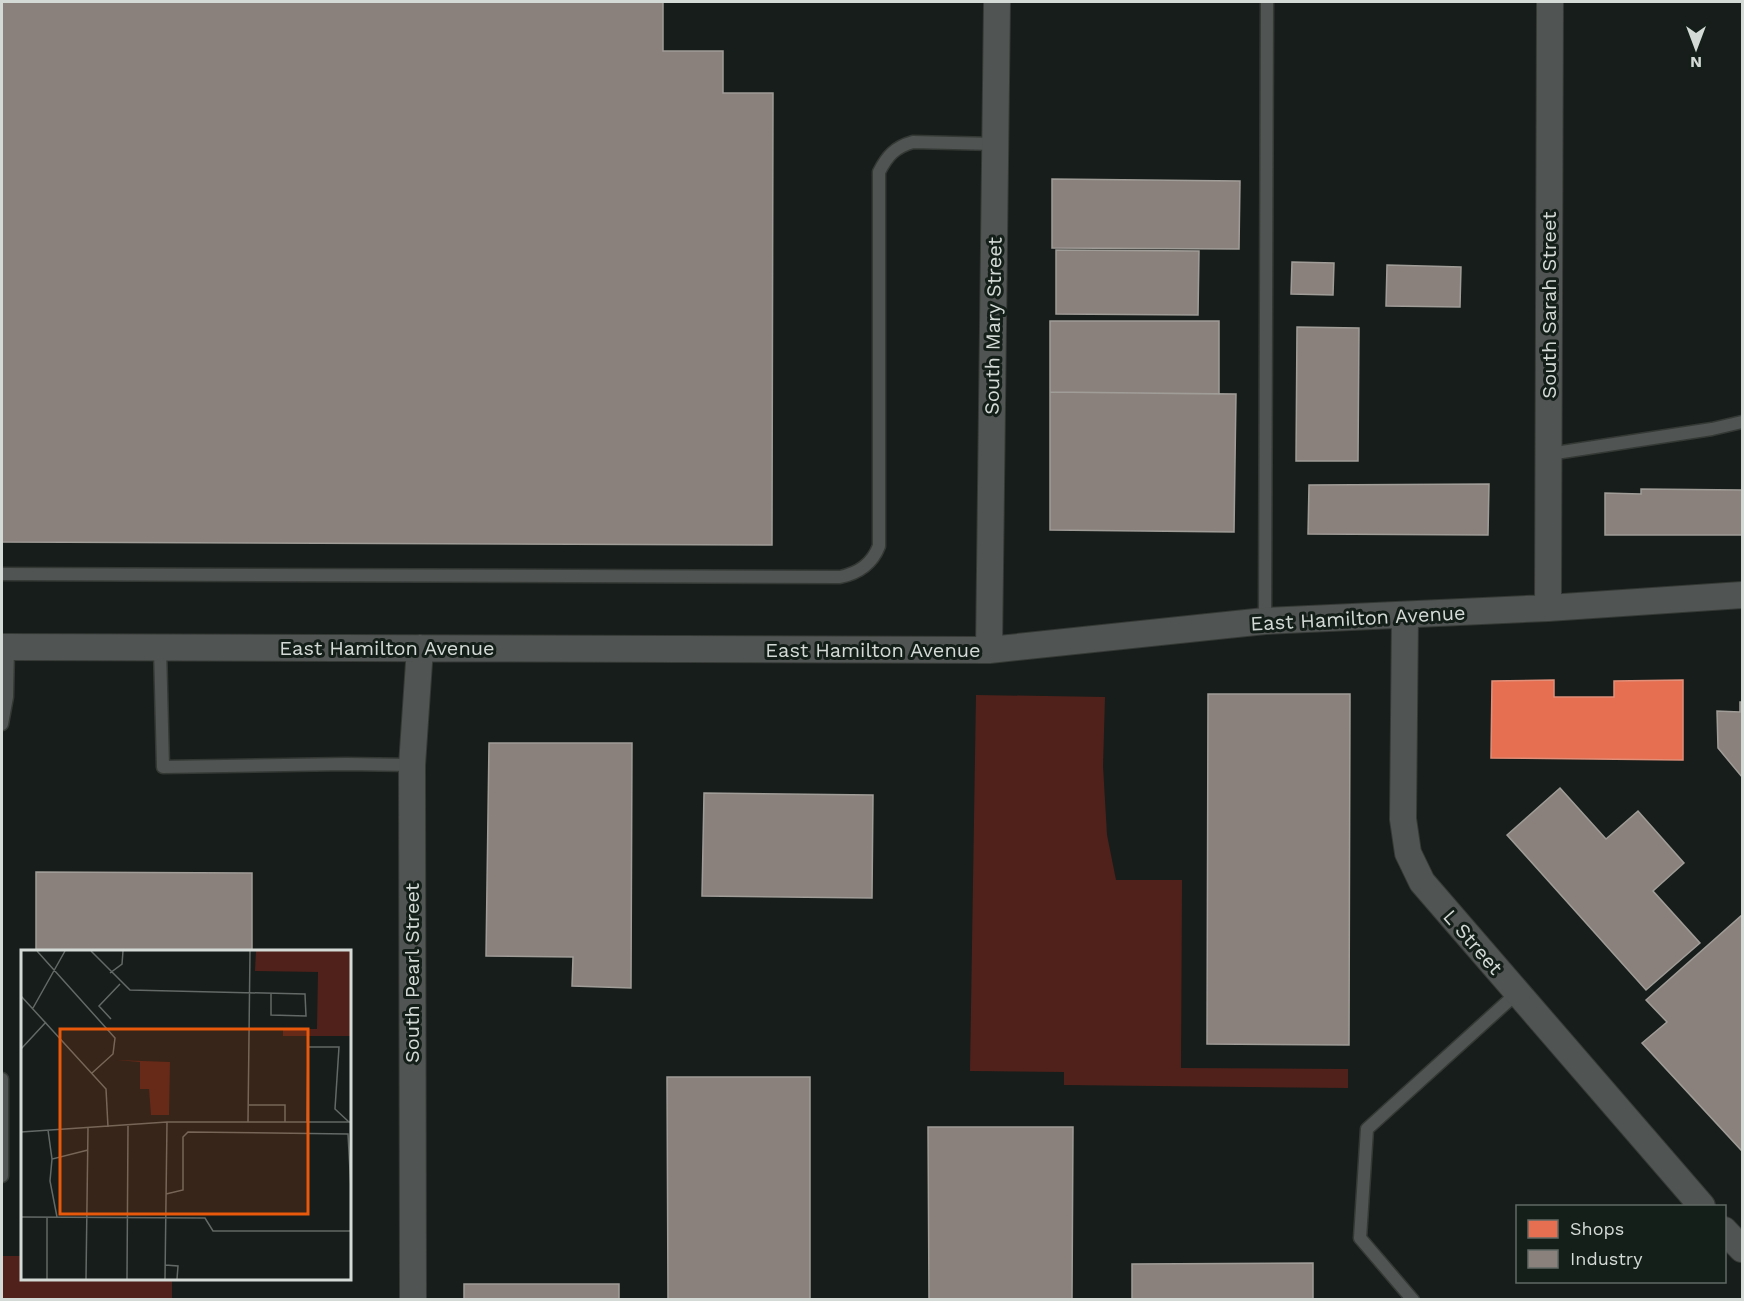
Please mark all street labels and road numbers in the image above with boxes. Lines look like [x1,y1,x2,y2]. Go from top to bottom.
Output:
street label: South Sarah Street [1537,211,1561,399]
street label: South Mary Street [979,236,1007,415]
street label: East Hamilton Avenue [1250,600,1466,636]
street label: East Hamilton Avenue [279,636,495,660]
street label: East Hamilton Avenue [765,638,981,662]
street label: South Pearl Street [400,882,424,1063]
street label: L Street [1438,905,1508,980]

